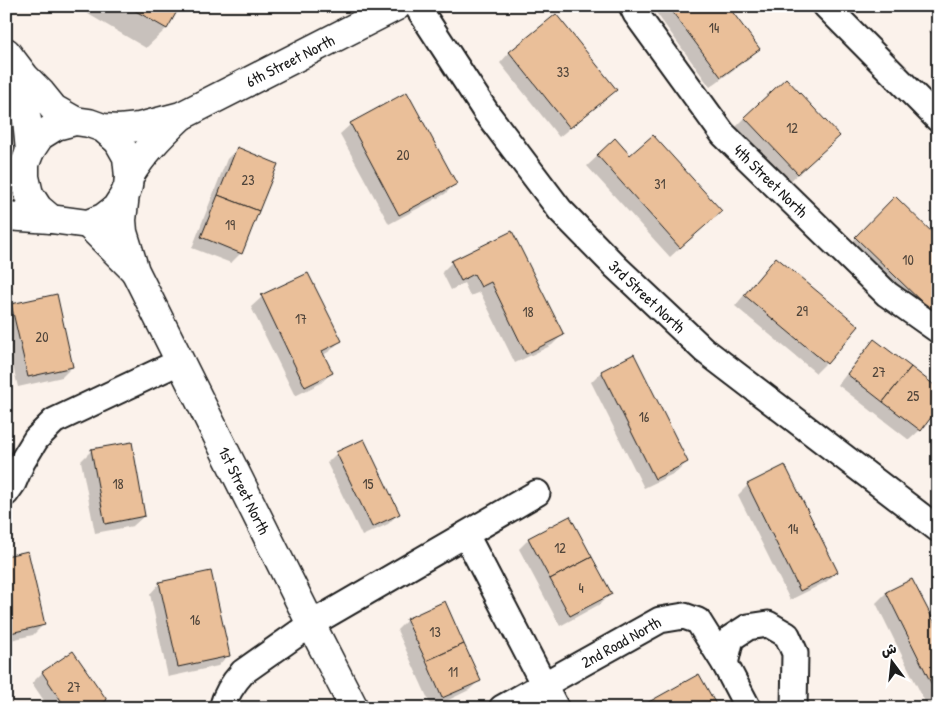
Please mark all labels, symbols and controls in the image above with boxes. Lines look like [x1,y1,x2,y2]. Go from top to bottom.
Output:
house number: 14 [709,18,719,37]
street label: 6th Street North [242,29,338,92]
house number: 33 [557,62,569,81]
house number: 12 [786,118,798,137]
street label: 4th Street North [729,139,813,222]
house number: 20 [397,145,409,164]
house number: 23 [242,170,254,189]
house number: 31 [654,174,666,193]
house number: 19 [225,215,235,234]
house number: 10 [902,250,914,269]
street label: 3rd Street North [604,255,690,338]
house number: 29 [796,301,808,320]
house number: 18 [522,302,534,321]
house number: 17 [295,309,307,328]
house number: 20 [36,327,48,346]
house number: 27 [872,362,886,381]
house number: 25 [907,386,919,405]
house number: 16 [639,407,650,426]
street label: 1st Street North [213,443,276,538]
house number: 18 [112,474,124,493]
house number: 15 [362,474,374,493]
house number: 14 [788,519,798,538]
house number: 12 [554,538,566,557]
house number: 4 [578,578,584,597]
house number: 16 [190,610,201,629]
street label: 2nd Road North [577,611,665,673]
house number: 13 [429,622,441,641]
north arrow [866,636,916,686]
text: ش [879,638,898,660]
house number: 11 [448,662,458,681]
house number: 27 [67,677,81,696]

